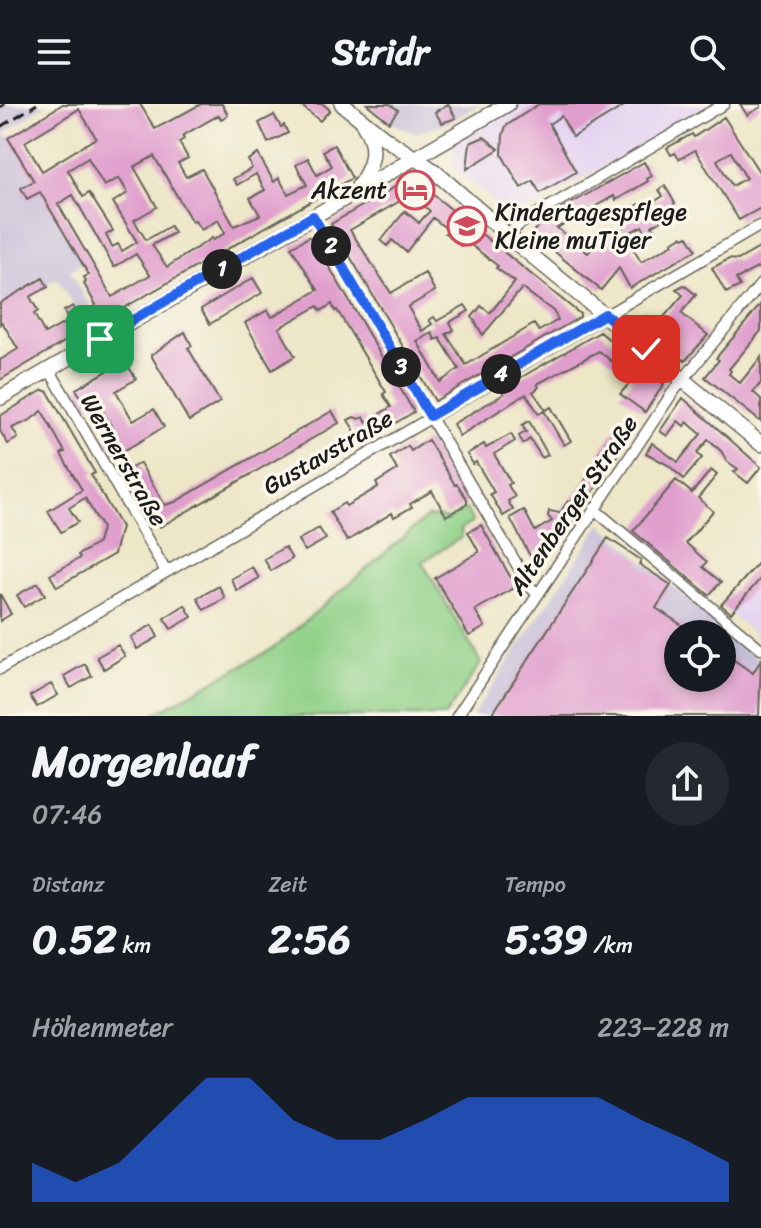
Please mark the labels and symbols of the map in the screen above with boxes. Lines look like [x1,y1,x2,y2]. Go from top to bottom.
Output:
place label: Akzent [310,169,387,211]
hotel icon: Akzent [394,169,436,211]
place label: Kindertagespflege Kleine muTiger [495,191,687,261]
school or university icon: Kindertagespflege Kleine muTiger [446,205,488,247]
pin: 2 [311,226,351,266]
pin: 1 [202,249,242,289]
pin [66,305,134,373]
pin [612,315,680,383]
pin: 3 [381,347,421,387]
pin: 4 [481,354,521,394]
street label: Wernerstraße [69,385,179,535]
street label: Gustavstraße [255,398,401,506]
street label: Altenberger Straße [496,406,649,605]

